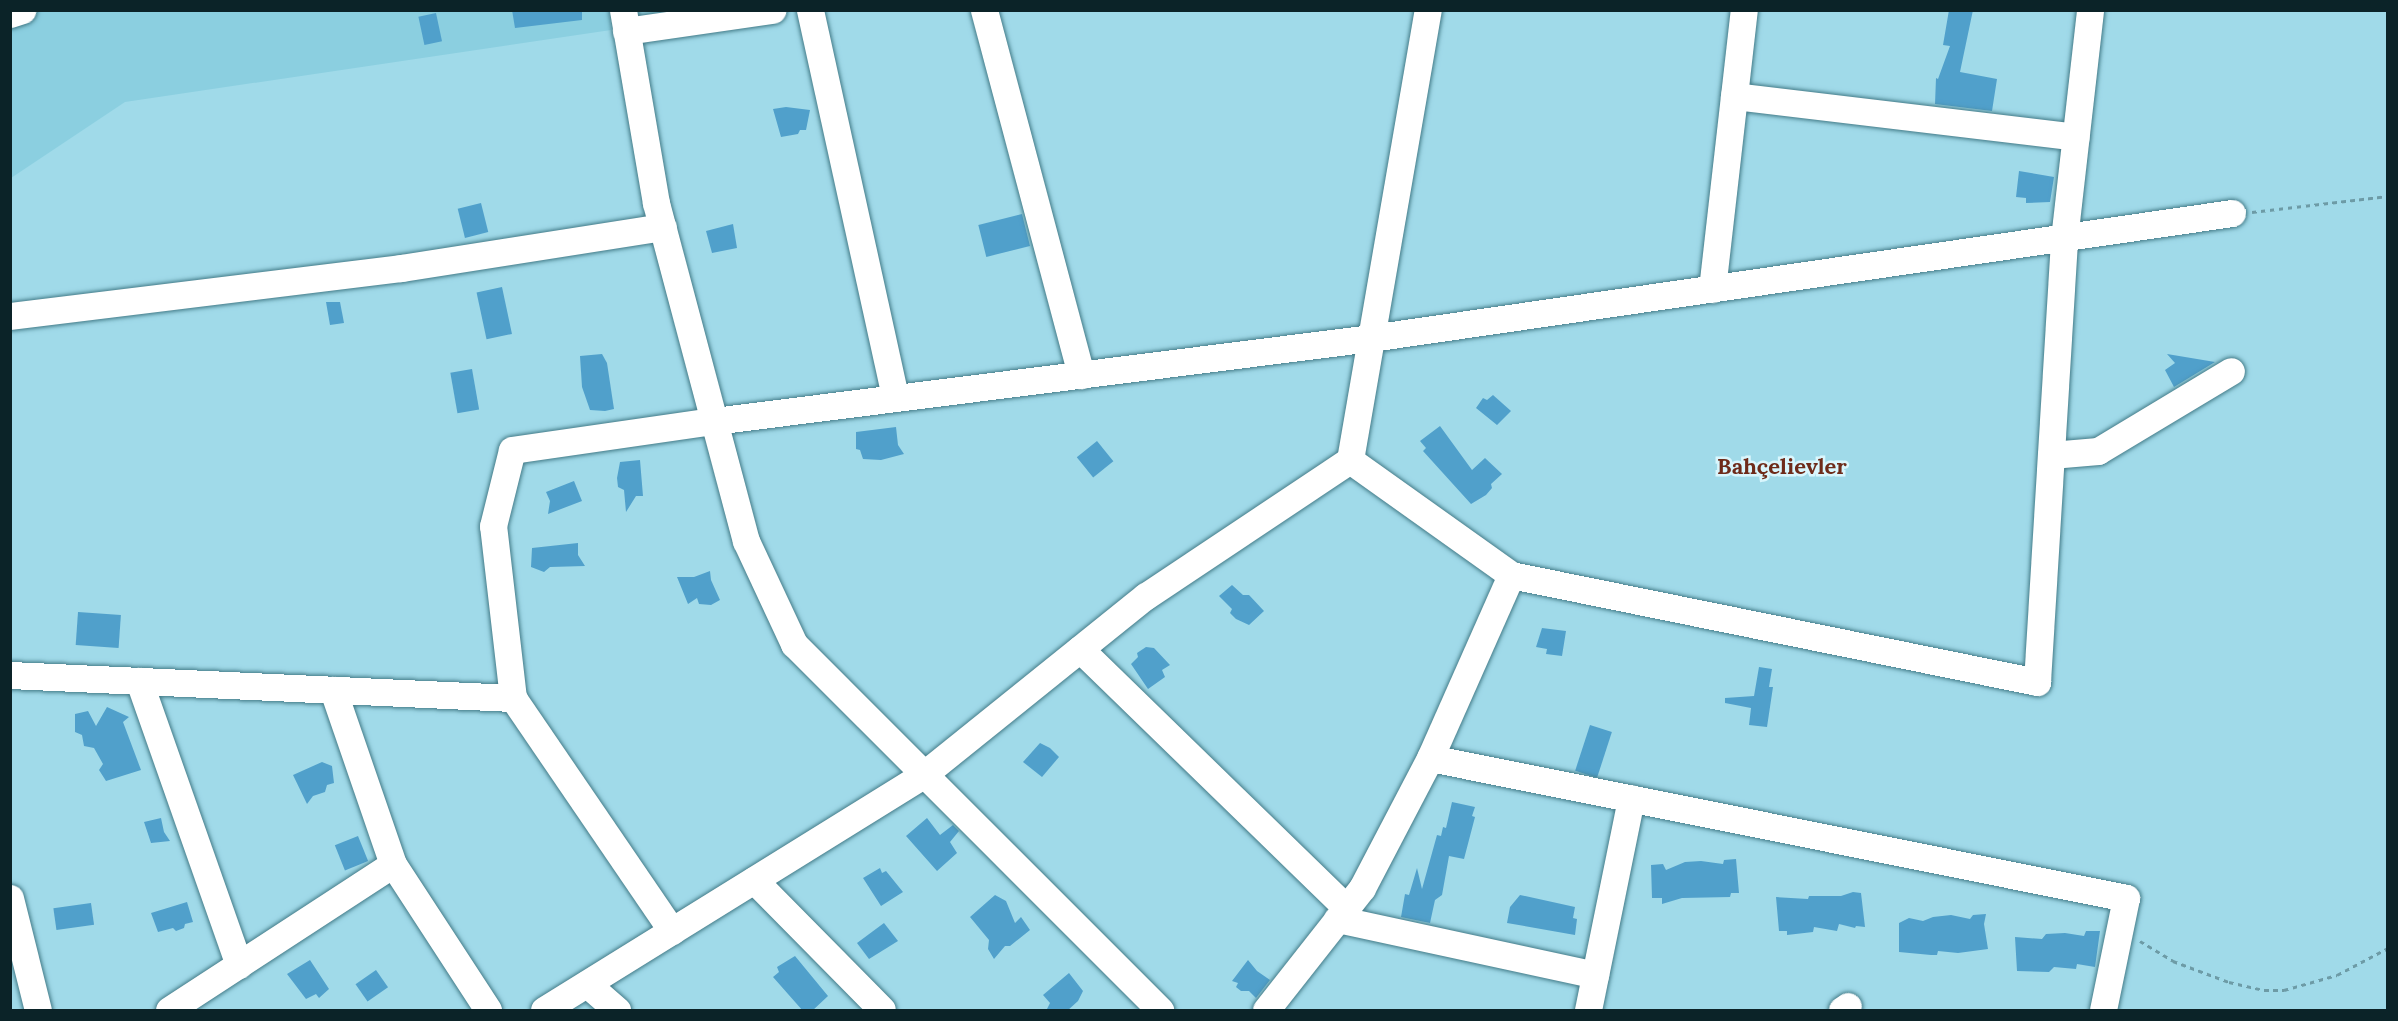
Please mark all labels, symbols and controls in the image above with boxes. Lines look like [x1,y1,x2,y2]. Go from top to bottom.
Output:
district label: Bahçelievler [1717,454,1847,480]

